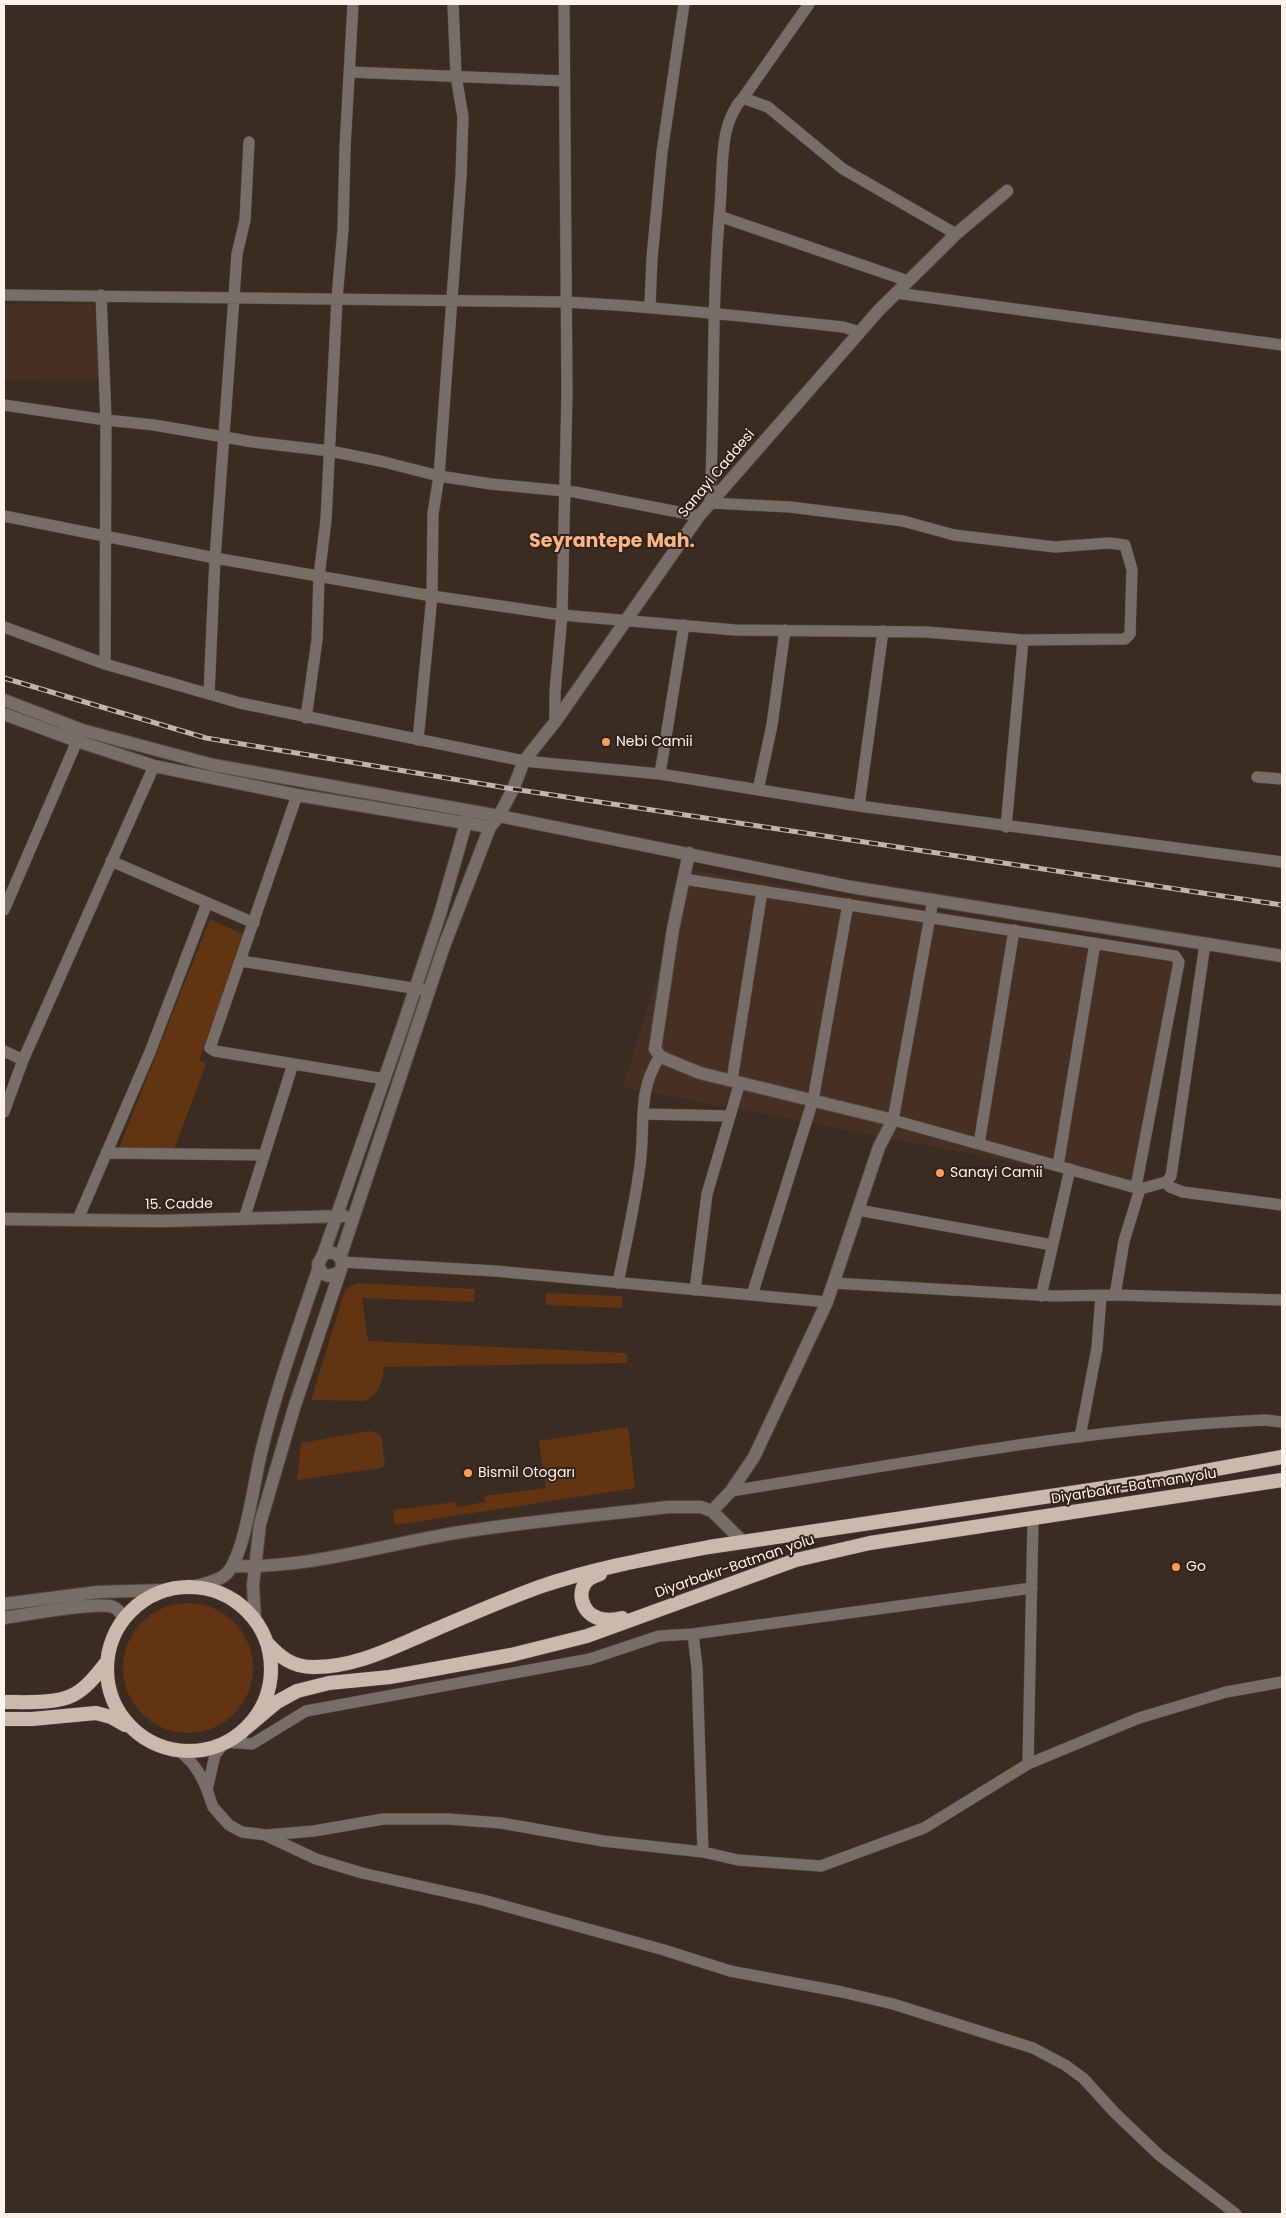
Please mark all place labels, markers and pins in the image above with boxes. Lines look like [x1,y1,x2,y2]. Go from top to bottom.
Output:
place label: Nebi Camii [616,734,693,750]
marker: Nebi Camii [600,736,612,748]
place label: Sanayi Camii [950,1165,1043,1181]
marker: Sanayi Camii [934,1167,946,1179]
place label: Bismil Otogarı [478,1465,575,1481]
marker: Bismil Otogarı [462,1467,474,1479]
place label: Go [1186,1559,1206,1575]
marker: Go [1170,1561,1182,1573]

